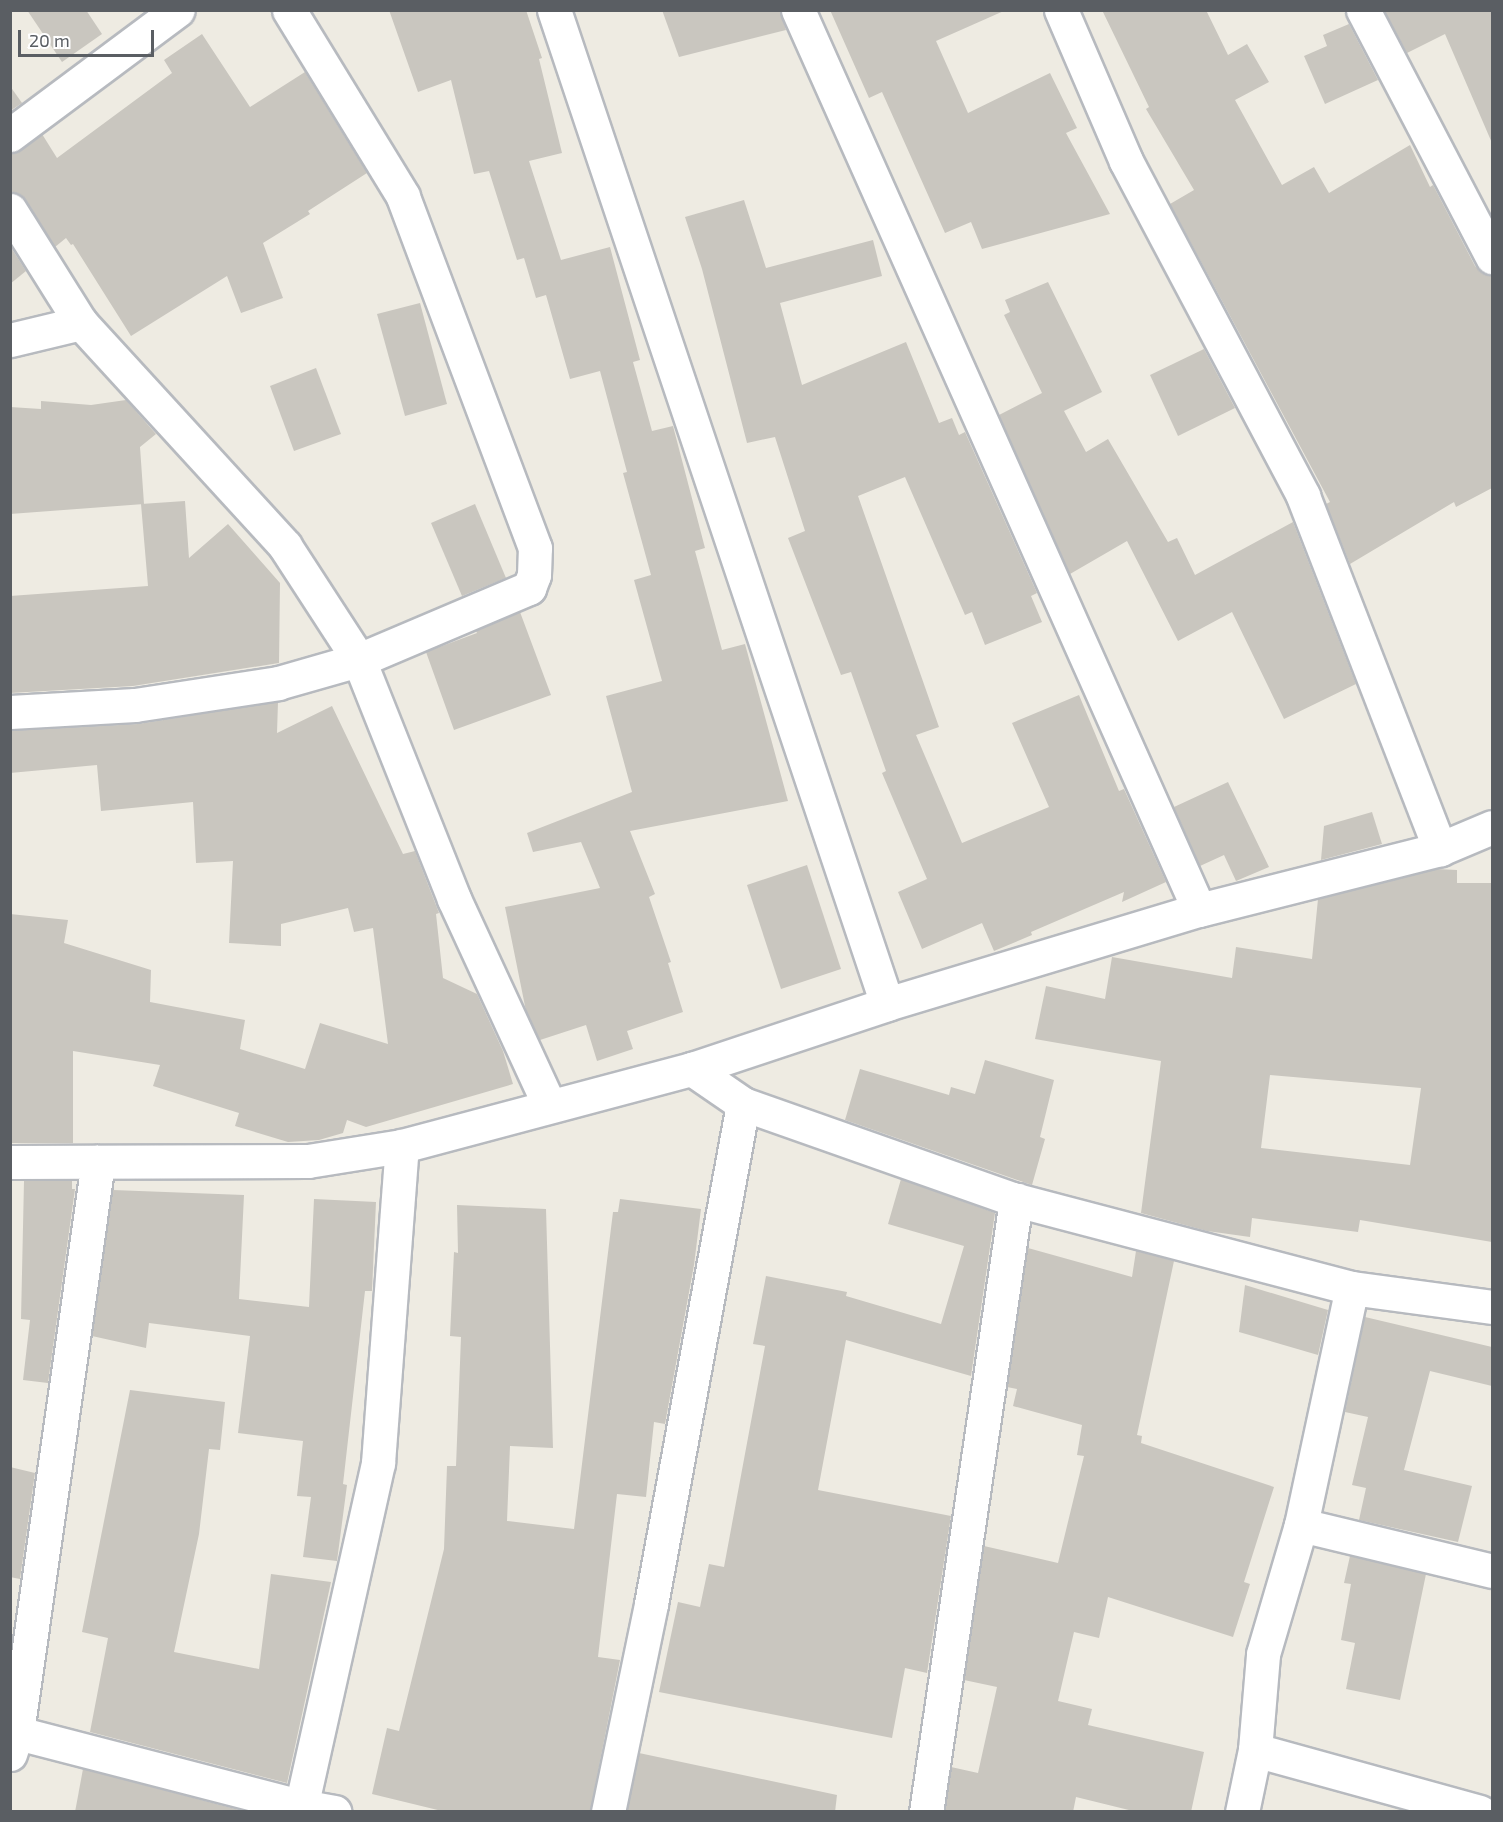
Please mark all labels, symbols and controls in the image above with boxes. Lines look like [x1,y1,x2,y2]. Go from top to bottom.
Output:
scale bar [21,18,158,56]
text: 20 m [29,29,70,51]

